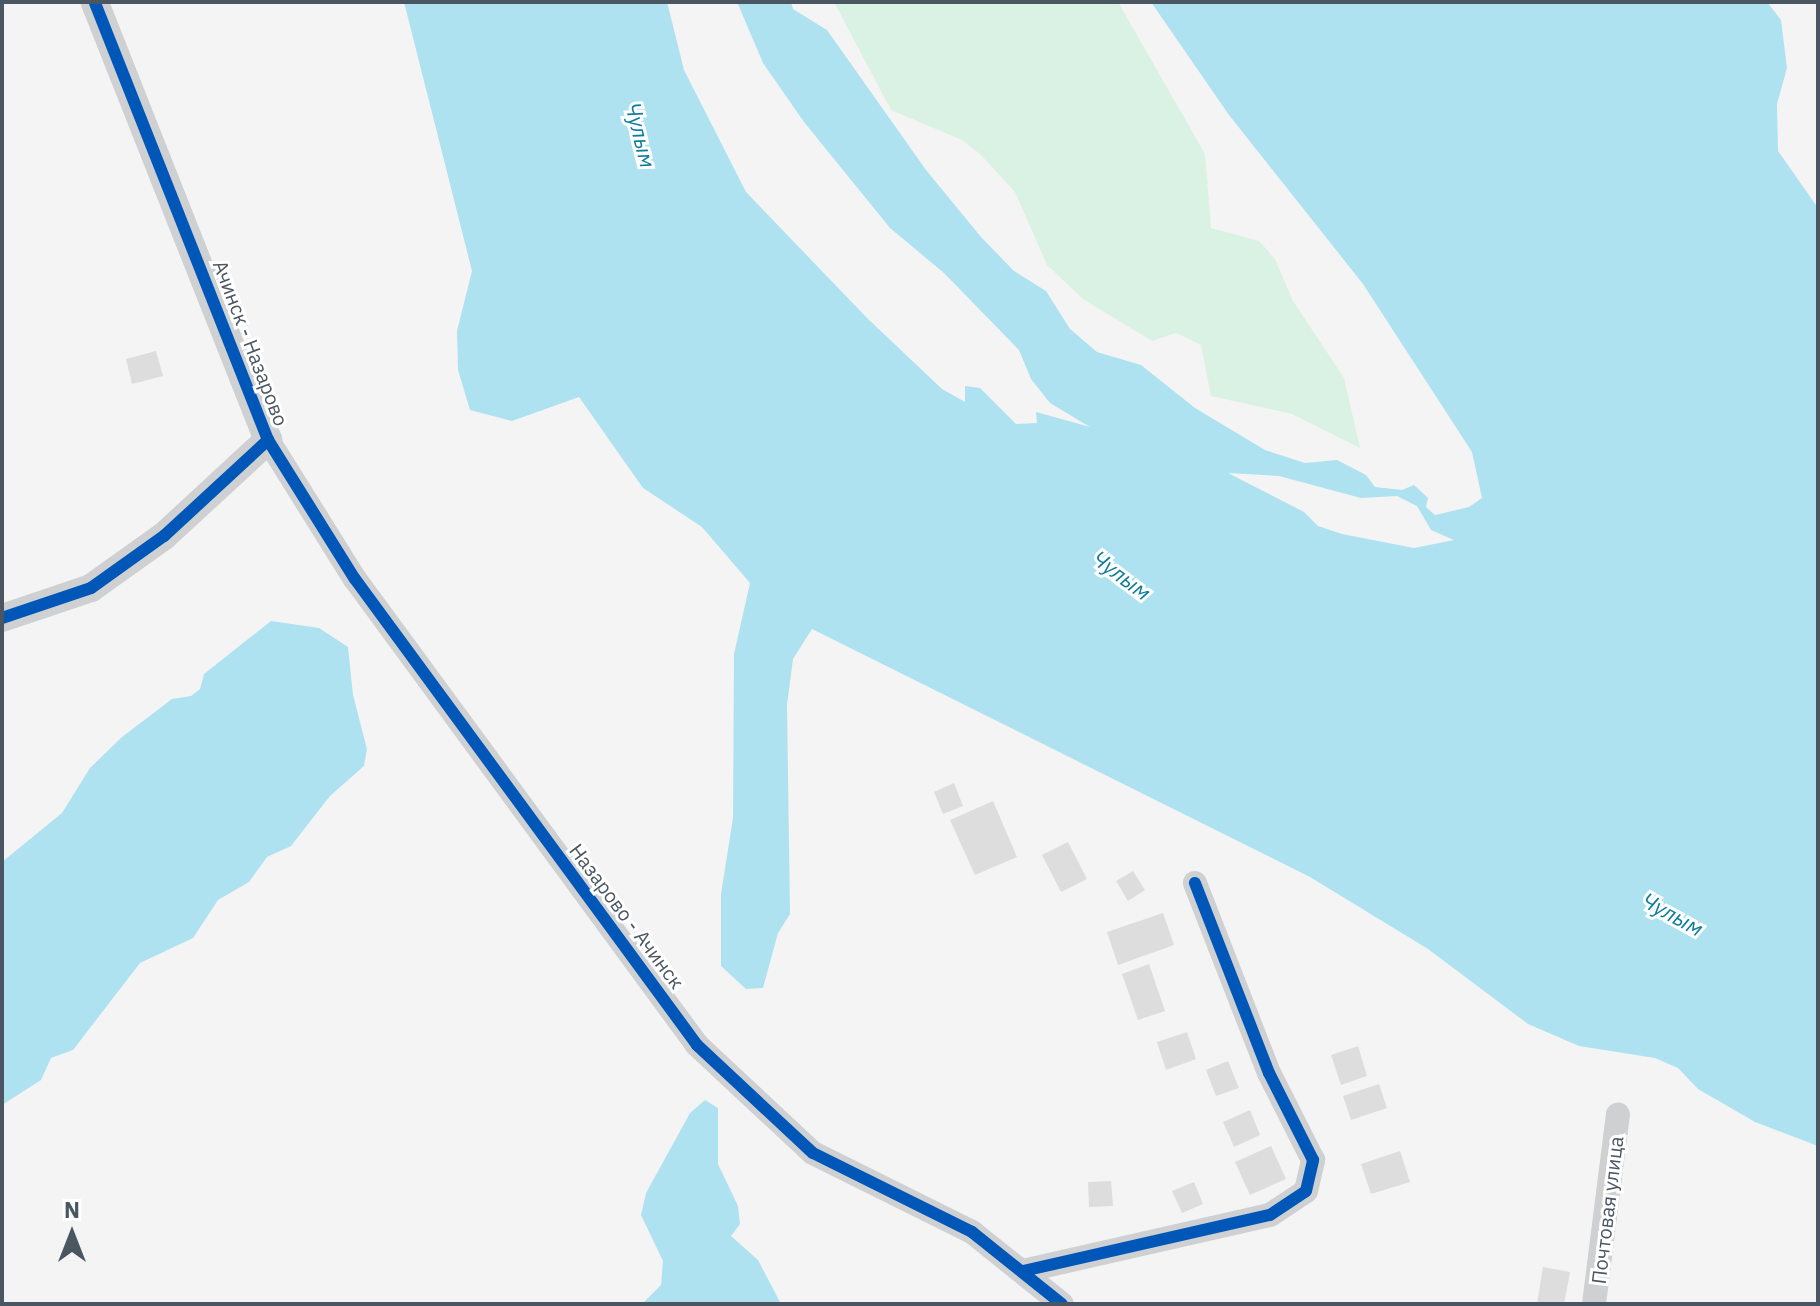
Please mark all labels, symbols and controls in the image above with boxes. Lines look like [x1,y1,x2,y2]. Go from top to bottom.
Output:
water label: Чулым [620,100,662,170]
street label: Ачинск - Назарово [208,257,294,429]
water label: Чулым [1088,545,1156,605]
street label: Назарово - Ачинск [565,839,689,993]
water label: Чулым [1638,886,1708,942]
street label: Почтовая улица [1586,1135,1628,1285]
north arrow [32,1194,112,1274]
text: N [64,1195,80,1224]

